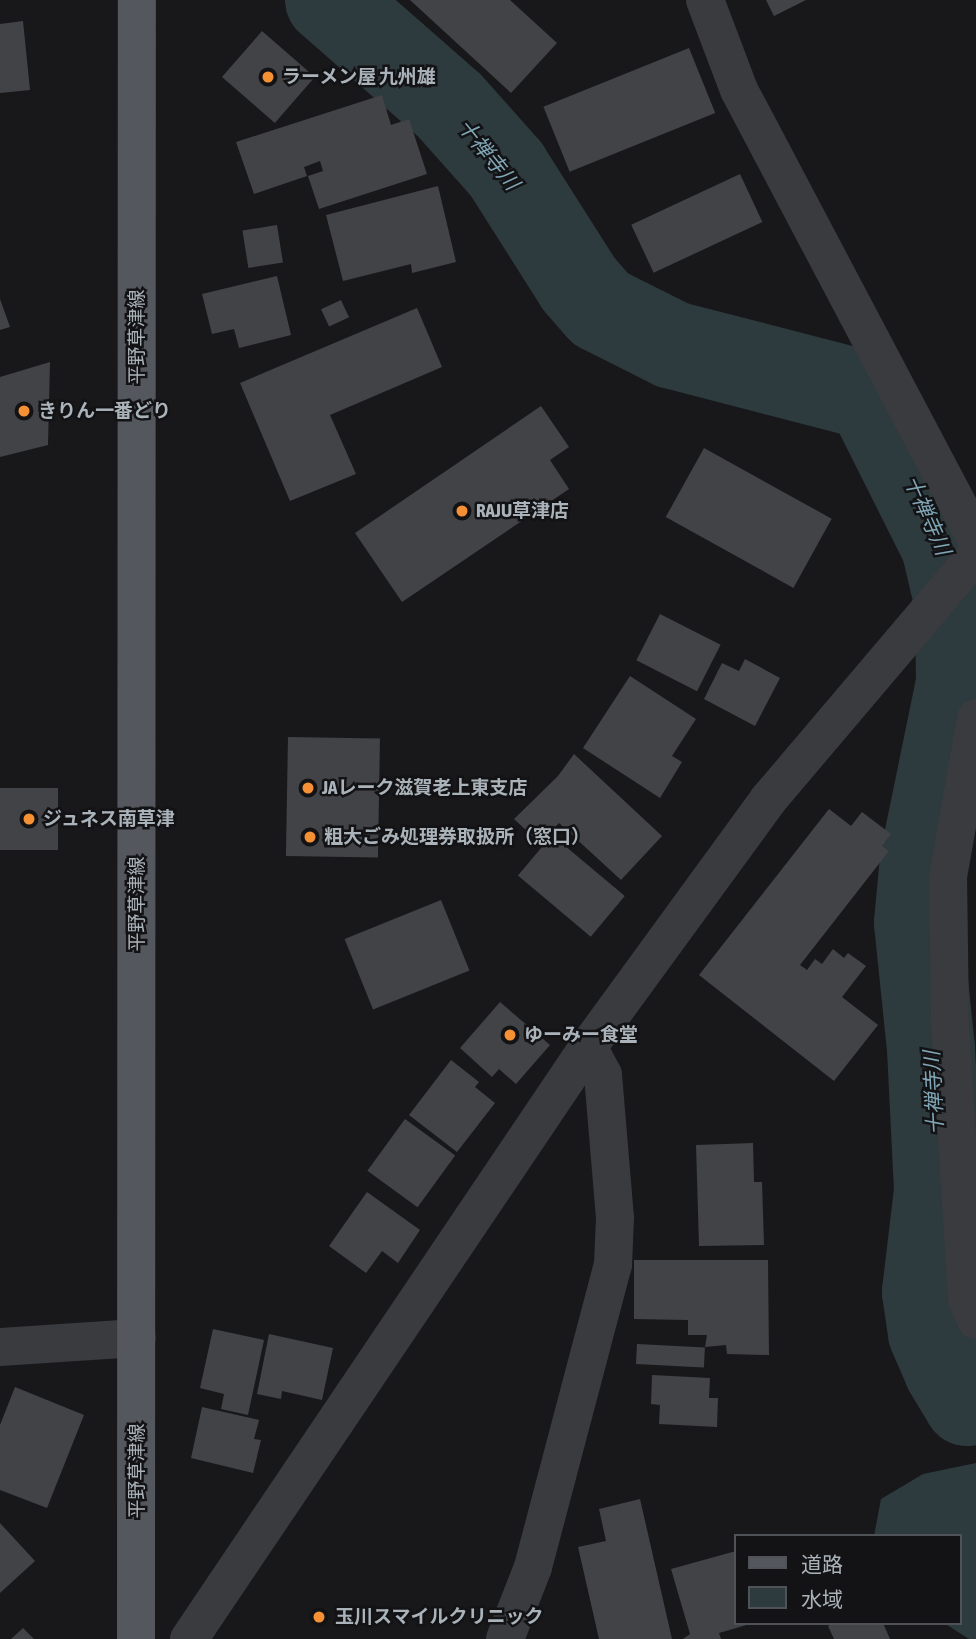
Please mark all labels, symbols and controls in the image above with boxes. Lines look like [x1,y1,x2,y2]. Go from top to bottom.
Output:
place label: ラーメン屋 九州雄 [282,66,437,88]
marker: ラーメン屋 九州雄 [260,69,276,85]
water label: 十禅寺川 [453,113,525,195]
street label: 平野草津線 [126,290,148,384]
place label: きりん一番どり [38,400,171,422]
marker: きりん一番どり [16,403,32,419]
water label: 十禅寺川 [899,472,957,558]
place label: RAJU草津店 [476,500,569,522]
marker: RAJU草津店 [454,503,470,519]
place label: JAレーク滋賀老上東支店 [322,777,527,799]
marker: JAレーク滋賀老上東支店 [300,780,316,796]
place label: ジュネス南草津 [43,808,176,830]
marker: ジュネス南草津 [21,811,37,827]
place label: 粗大ごみ処理券取扱所（窓口） [324,826,590,848]
marker: 粗大ごみ処理券取扱所（窓口） [302,829,318,845]
street label: 平野草津線 [126,857,148,951]
place label: ゆーみー食堂 [524,1024,638,1046]
marker: ゆーみー食堂 [502,1027,518,1043]
water label: 十禅寺川 [918,1050,948,1136]
street label: 平野草津線 [126,1424,148,1518]
legend [734,1534,962,1625]
text: 道路 [801,1552,843,1576]
text: 水域 [801,1587,843,1611]
place label: 玉川スマイルクリニック [335,1606,544,1628]
marker: 玉川スマイルクリニック [309,1607,329,1627]

